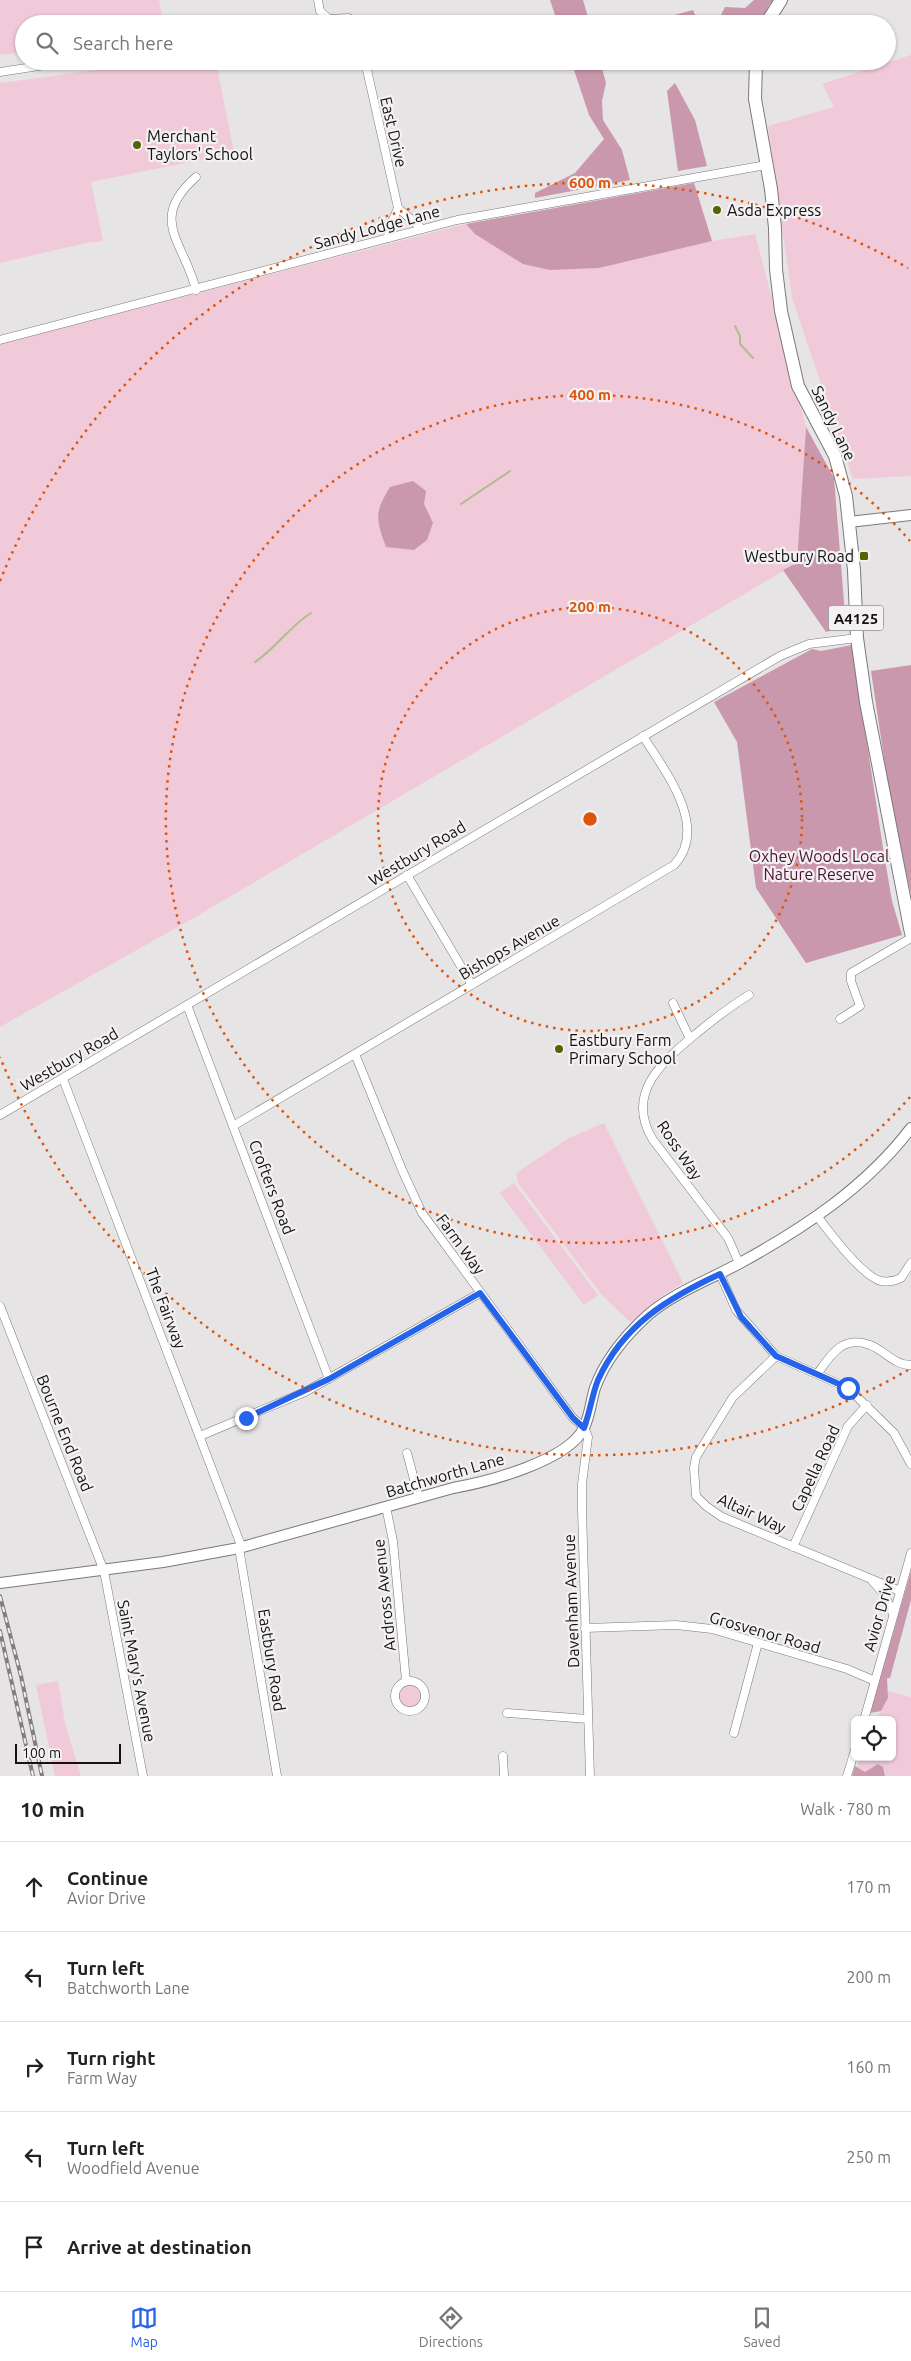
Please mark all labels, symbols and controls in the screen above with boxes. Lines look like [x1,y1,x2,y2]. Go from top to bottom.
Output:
search box [15,15,896,70]
icon: search [33,29,61,57]
text: Search here [73,32,173,54]
street label: East Drive [377,95,411,169]
place label: Merchant Taylors' School [147,127,253,163]
marker: Merchant Taylors' School [131,139,143,151]
text: 600 m [569,174,611,191]
place label: Asda Express [727,201,821,219]
street label: Sandy Lodge Lane [312,202,442,252]
marker: Asda Express [711,204,723,216]
street label: Sandy Lane [808,383,860,463]
text: 400 m [569,386,611,403]
place label: Westbury Road [744,547,854,565]
marker: Westbury Road [858,550,870,562]
text: 200 m [569,598,611,615]
road number: A4125 [828,606,884,630]
centre of rings [581,810,599,828]
street label: Westbury Road [365,817,469,889]
park label: Oxhey Woods Local Nature Reserve [749,847,889,883]
street label: Bishops Avenue [455,911,563,983]
street label: Westbury Road [17,1024,121,1094]
place label: Eastbury Farm Primary School [569,1031,676,1067]
marker: Eastbury Farm Primary School [553,1043,565,1055]
street label: Ross Way [654,1117,706,1183]
street label: Crofters Road [246,1137,298,1237]
street label: Farm Way [433,1210,489,1278]
street label: The Fairway [142,1265,190,1351]
street label: Bourne End Road [33,1372,97,1494]
route start [837,1377,860,1400]
route end [235,1407,258,1430]
street label: Capella Road [787,1422,843,1514]
street label: Batchworth Lane [384,1449,506,1501]
street label: Altair Way [715,1489,789,1537]
street label: Davenham Avenue [560,1534,582,1668]
street label: Ardross Avenue [369,1538,399,1652]
street label: Avior Drive [859,1573,899,1653]
street label: Saint Mary's Avenue [114,1598,160,1744]
street label: Eastbury Road [255,1607,289,1713]
street label: Grosvenor Road [707,1608,823,1656]
map controls [851,1716,896,1761]
button: locate [851,1716,896,1761]
scale bar [15,1741,121,1764]
text: 100 m [22,1745,61,1761]
text: 10 min [20,1797,85,1821]
text: Walk · 780 m [800,1800,891,1818]
text: Continue [67,1867,148,1889]
icon: ahead [20,1873,48,1901]
text: 170 m [846,1878,891,1896]
text: Avior Drive [67,1889,146,1907]
text: Turn left [67,1957,145,1979]
icon: left [20,1963,48,1991]
text: 200 m [846,1968,891,1986]
text: Batchworth Lane [67,1979,189,1997]
text: Turn right [67,2047,155,2069]
icon: right [20,2053,48,2081]
text: 160 m [846,2058,891,2076]
text: Farm Way [67,2069,137,2087]
text: Turn left [67,2137,145,2159]
icon: left [20,2143,48,2171]
text: 250 m [846,2148,891,2166]
text: Woodfield Avenue [67,2159,200,2177]
icon: arrive [20,2233,48,2261]
text: Arrive at destination [67,2236,252,2258]
tab: Map [130,2304,158,2350]
tab: Directions [419,2304,483,2350]
tab: Saved [743,2304,781,2350]

